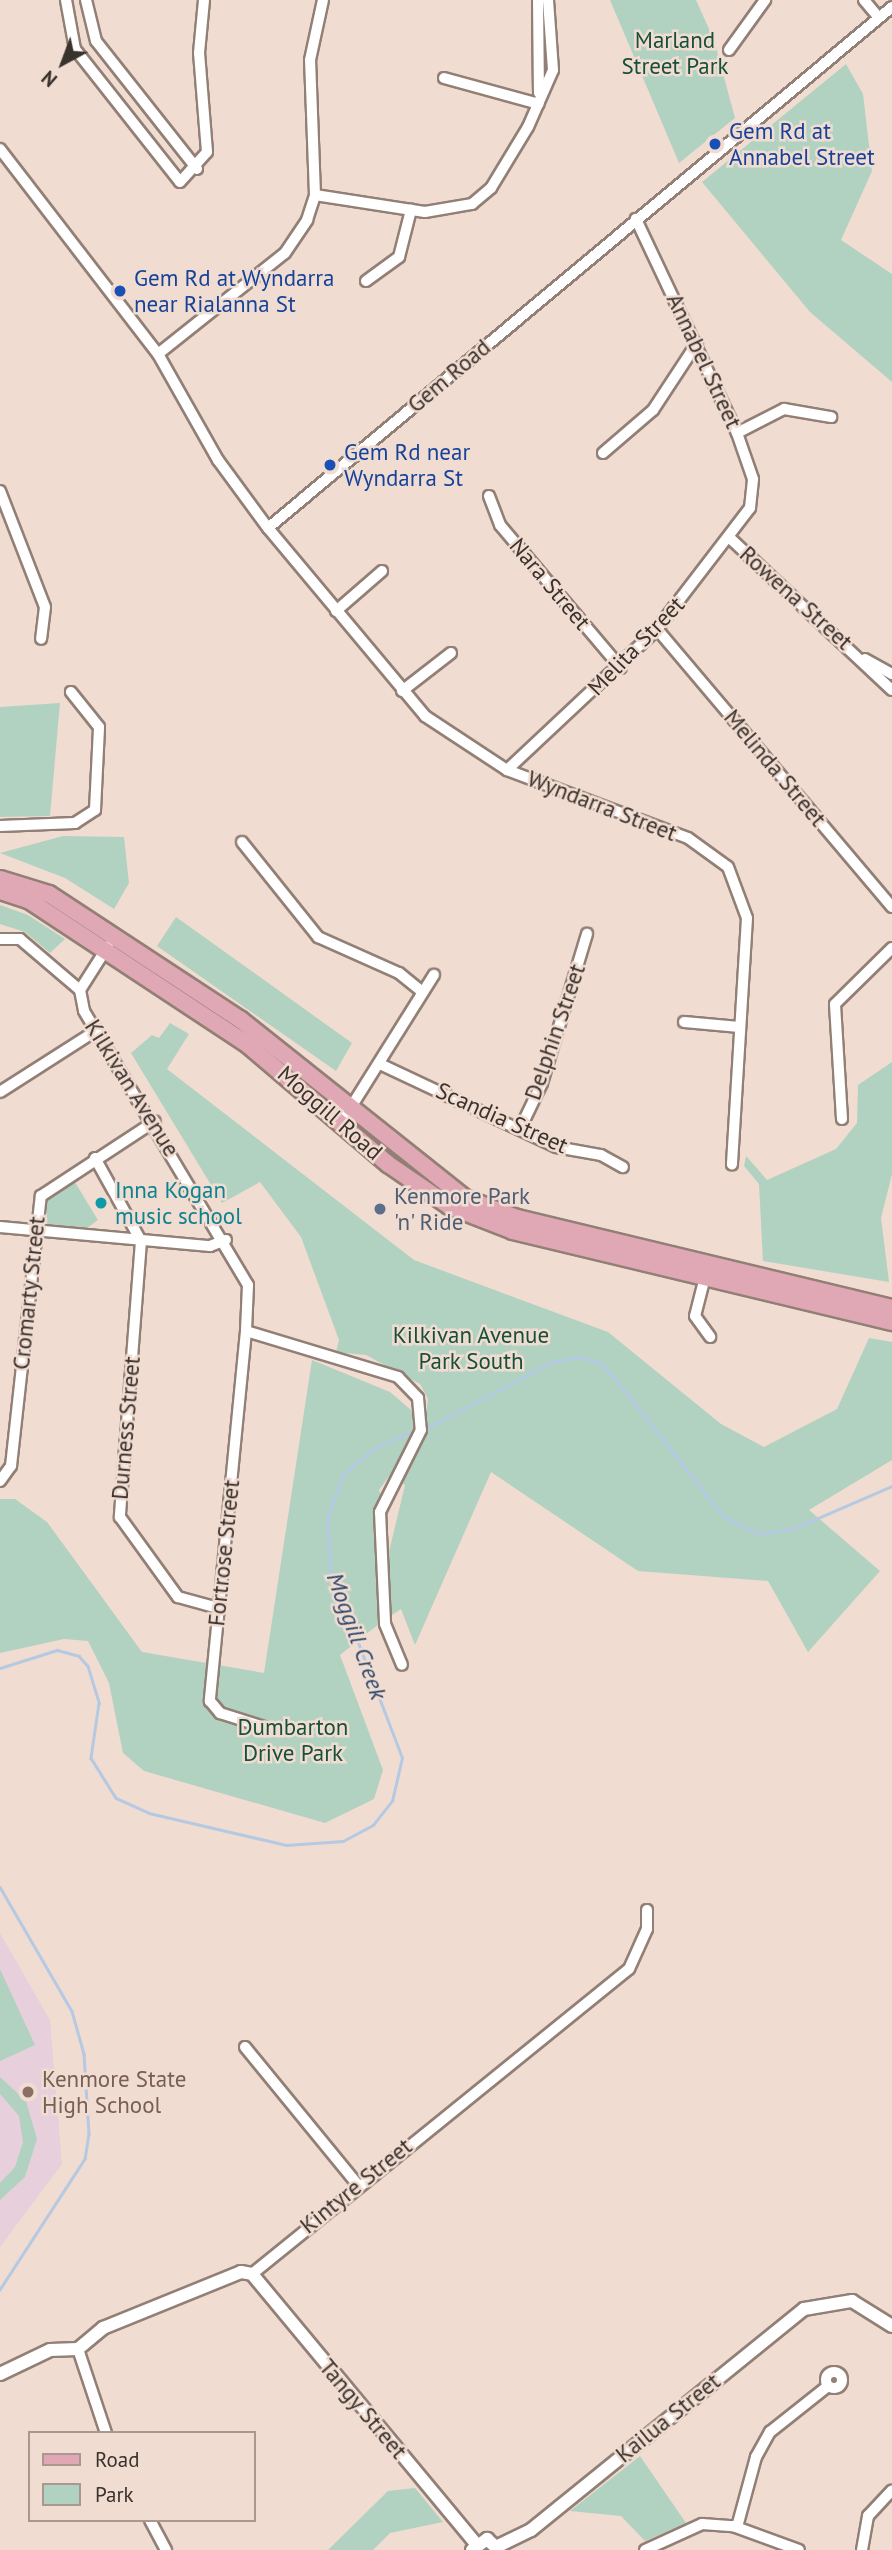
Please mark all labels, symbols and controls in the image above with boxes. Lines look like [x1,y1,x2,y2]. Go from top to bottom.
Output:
park label: Marland Street Park [621,26,729,80]
north arrow [28,28,98,98]
text: N [37,66,62,92]
place label: Gem Rd at Annabel Street [729,117,875,171]
marker: Gem Rd at Annabel Street [707,136,723,152]
place label: Gem Rd at Wyndarra near Rialanna St [134,264,335,318]
marker: Gem Rd at Wyndarra near Rialanna St [112,283,128,299]
street label: Annabel Street [661,289,747,433]
street label: Gem Road [402,334,496,418]
place label: Gem Rd near Wyndarra St [344,438,470,492]
marker: Gem Rd near Wyndarra St [322,457,338,473]
street label: Nara Street [504,533,596,635]
street label: Rowena Street [734,540,858,656]
street label: Melita Street [582,591,690,701]
street label: Melinda Street [718,704,832,832]
street label: Wyndarra Street [523,765,681,847]
street label: Delphin Street [519,960,591,1104]
street label: Kilkivan Avenue [79,1014,185,1162]
street label: Moggill Road [272,1060,388,1166]
street label: Scandia Street [432,1077,572,1159]
place label: Inna Kogan music school [115,1176,242,1230]
place label: Kenmore Park 'n' Ride [394,1182,530,1236]
marker: Inna Kogan music school [93,1195,109,1211]
marker: Kenmore Park 'n' Ride [372,1201,388,1217]
street label: Cromarty Street [7,1215,51,1371]
park label: Kilkivan Avenue Park South [392,1321,550,1375]
street label: Durness Street [106,1355,146,1501]
street label: Fortrose Street [203,1478,245,1628]
water label: Moggill Creek [321,1569,393,1703]
park label: Dumbarton Drive Park [238,1713,348,1767]
place label: Kenmore State High School [42,2065,186,2119]
marker: Kenmore State High School [20,2084,36,2100]
street label: Kintyre Street [295,2133,417,2239]
street label: Tangy Street [313,2353,413,2465]
street label: Kailua Street [610,2368,726,2468]
legend [28,2431,256,2522]
text: Road [95,2446,139,2473]
text: Park [95,2481,134,2508]

